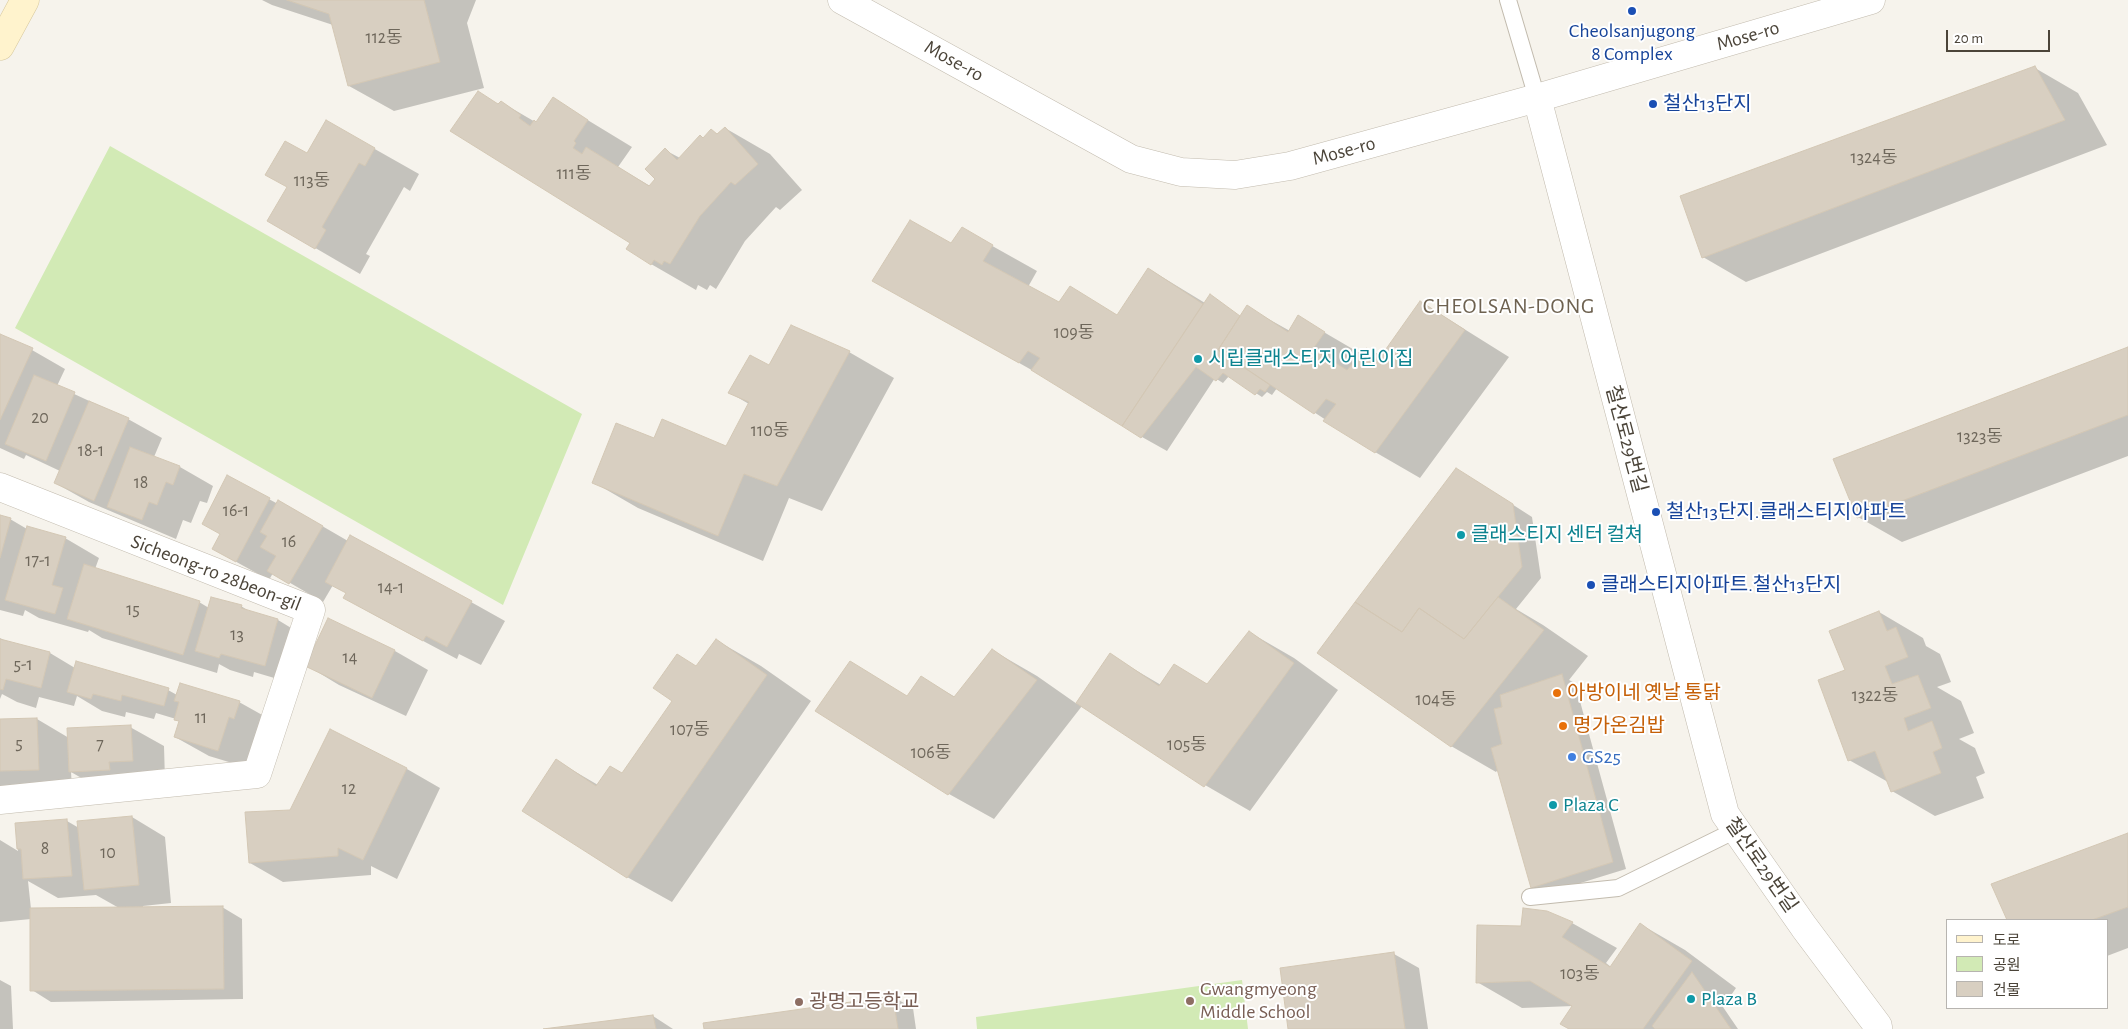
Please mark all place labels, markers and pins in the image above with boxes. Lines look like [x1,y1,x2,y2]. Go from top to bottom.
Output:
marker: Cheolsanjugong 8 Complex [1626,5,1638,17]
place label: Cheolsanjugong 8 Complex [1569,19,1695,66]
place label: 철산13단지 [1663,92,1752,116]
marker: 철산13단지 [1647,98,1659,110]
place label: 시립클래스티지 어린이집 [1208,347,1414,371]
marker: 시립클래스티지 어린이집 [1192,353,1204,365]
place label: 철산13단지.클래스티지아파트 [1666,500,1906,524]
marker: 철산13단지.클래스티지아파트 [1650,506,1662,518]
place label: 클래스티지 센터 컬쳐 [1471,523,1643,547]
marker: 클래스티지 센터 컬쳐 [1455,529,1467,541]
place label: 클래스티지아파트.철산13단지 [1601,573,1841,597]
marker: 클래스티지아파트.철산13단지 [1585,579,1597,591]
place label: 아방이네 옛날 통닭 [1567,681,1721,705]
marker: 아방이네 옛날 통닭 [1551,687,1563,699]
place label: 명가온김밥 [1573,714,1665,738]
marker: 명가온김밥 [1557,720,1569,732]
place label: GS25 [1582,745,1621,769]
marker: GS25 [1566,751,1578,763]
place label: Plaza C [1563,793,1619,817]
marker: Plaza C [1547,799,1559,811]
place label: Gwangmyeong Middle School [1200,977,1317,1024]
place label: Plaza B [1701,987,1757,1011]
place label: 광명고등학교 [809,990,919,1014]
marker: Plaza B [1685,993,1697,1005]
marker: Gwangmyeong Middle School [1184,995,1196,1007]
marker: 광명고등학교 [793,996,805,1008]

